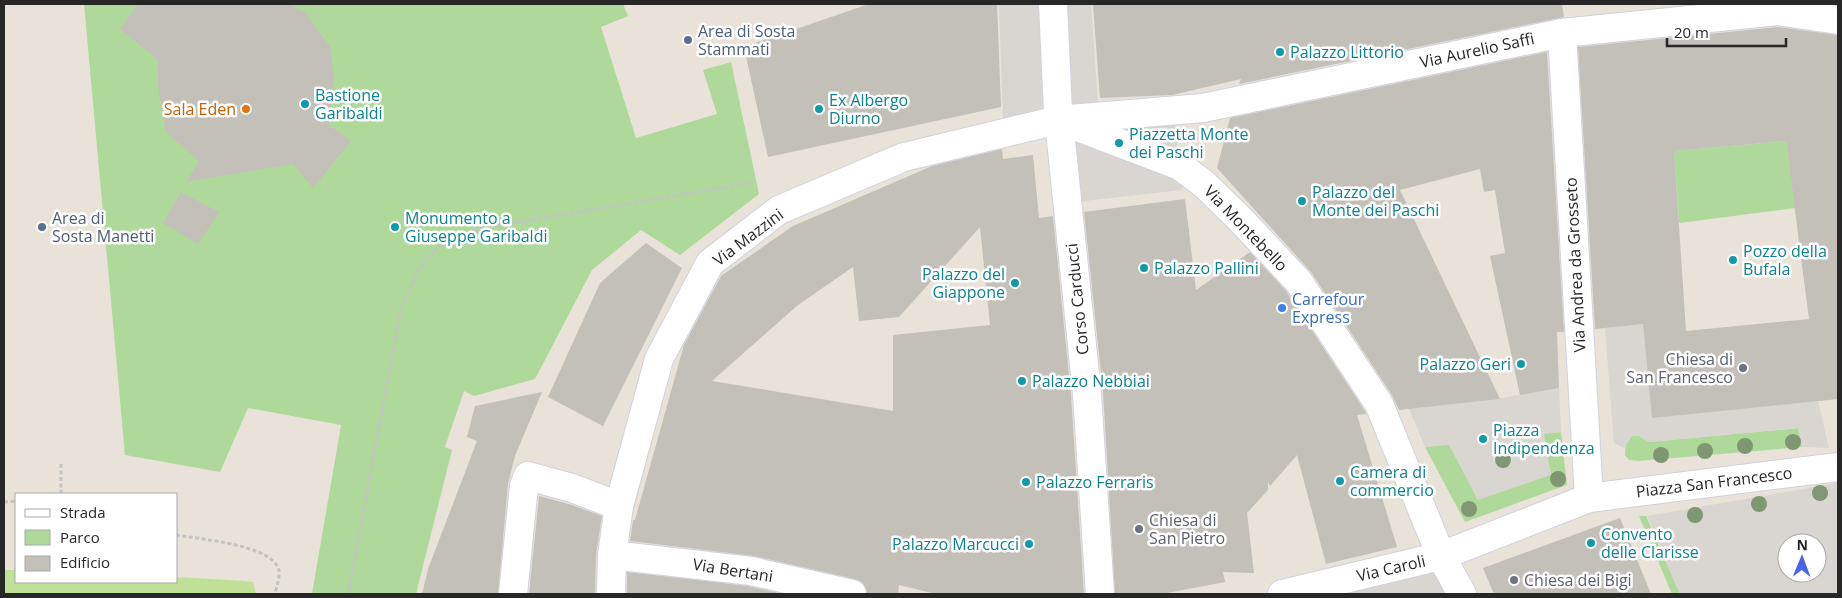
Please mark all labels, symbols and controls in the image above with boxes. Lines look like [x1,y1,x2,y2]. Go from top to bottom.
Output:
scale bar [1667,15,1786,47]
place label: Area di Sosta Stammati [698,20,795,60]
text: 20 m [1674,22,1709,42]
street label: Via Aurelio Saffi [1418,27,1536,73]
marker: Area di Sosta Stammati [682,34,694,46]
place label: Palazzo Littorio [1290,41,1404,63]
marker: Palazzo Littorio [1274,46,1286,58]
place label: Bastione Garibaldi [315,84,383,124]
place label: Ex Albergo Diurno [829,89,908,129]
place label: Sala Eden [164,98,236,120]
marker: Bastione Garibaldi [299,98,311,110]
marker: Sala Eden [240,103,252,115]
marker: Ex Albergo Diurno [813,103,825,115]
place label: Piazzetta Monte dei Paschi [1129,123,1249,163]
marker: Piazzetta Monte dei Paschi [1113,137,1125,149]
street label: Via Andrea da Grosseto [1559,177,1591,353]
street label: Via Montebello [1199,180,1293,276]
place label: Palazzo del Monte dei Paschi [1312,181,1439,221]
marker: Palazzo del Monte dei Paschi [1296,195,1308,207]
street label: Via Mazzini [708,203,788,271]
place label: Area di Sosta Manetti [52,207,154,247]
place label: Monumento a Giuseppe Garibaldi [405,207,547,247]
marker: Area di Sosta Manetti [36,221,48,233]
marker: Monumento a Giuseppe Garibaldi [389,221,401,233]
place label: Pozzo della Bufala [1743,240,1827,280]
street label: Corso Carducci [1060,242,1094,356]
marker: Pozzo della Bufala [1727,254,1739,266]
place label: Palazzo Pallini [1154,257,1259,279]
marker: Palazzo Pallini [1138,262,1150,274]
place label: Palazzo del Giappone [922,263,1005,303]
marker: Palazzo del Giappone [1009,277,1021,289]
place label: Carrefour Express [1292,288,1365,328]
marker: Carrefour Express [1276,302,1288,314]
place label: Chiesa di San Francesco [1626,348,1733,388]
place label: Palazzo Geri [1420,353,1511,375]
marker: Palazzo Geri [1515,358,1527,370]
marker: Chiesa di San Francesco [1737,362,1749,374]
place label: Palazzo Nebbiai [1032,370,1150,392]
marker: Palazzo Nebbiai [1016,375,1028,387]
place label: Piazza Indipendenza [1493,419,1595,459]
marker: Piazza Indipendenza [1477,433,1489,445]
place label: Camera di commercio [1350,461,1434,501]
street label: Piazza San Francesco [1635,461,1793,503]
place label: Palazzo Ferraris [1036,471,1154,493]
marker: Camera di commercio [1334,475,1346,487]
marker: Palazzo Ferraris [1020,476,1032,488]
legend [15,493,178,583]
text: Strada [60,502,106,522]
place label: Chiesa di San Pietro [1149,509,1225,549]
marker: Chiesa di San Pietro [1133,523,1145,535]
place label: Convento delle Clarisse [1601,523,1699,563]
text: Parco [60,527,100,547]
place label: Palazzo Marcucci [892,533,1019,555]
north arrow [1777,533,1827,583]
text: N [1796,535,1808,554]
marker: Convento delle Clarisse [1585,537,1597,549]
marker: Palazzo Marcucci [1023,538,1035,550]
street label: Via Caroli [1354,549,1428,587]
text: Edificio [60,552,110,572]
street label: Via Bertani [691,553,775,587]
place label: Chiesa dei Bigi [1524,569,1632,591]
marker: Chiesa dei Bigi [1508,574,1520,586]

